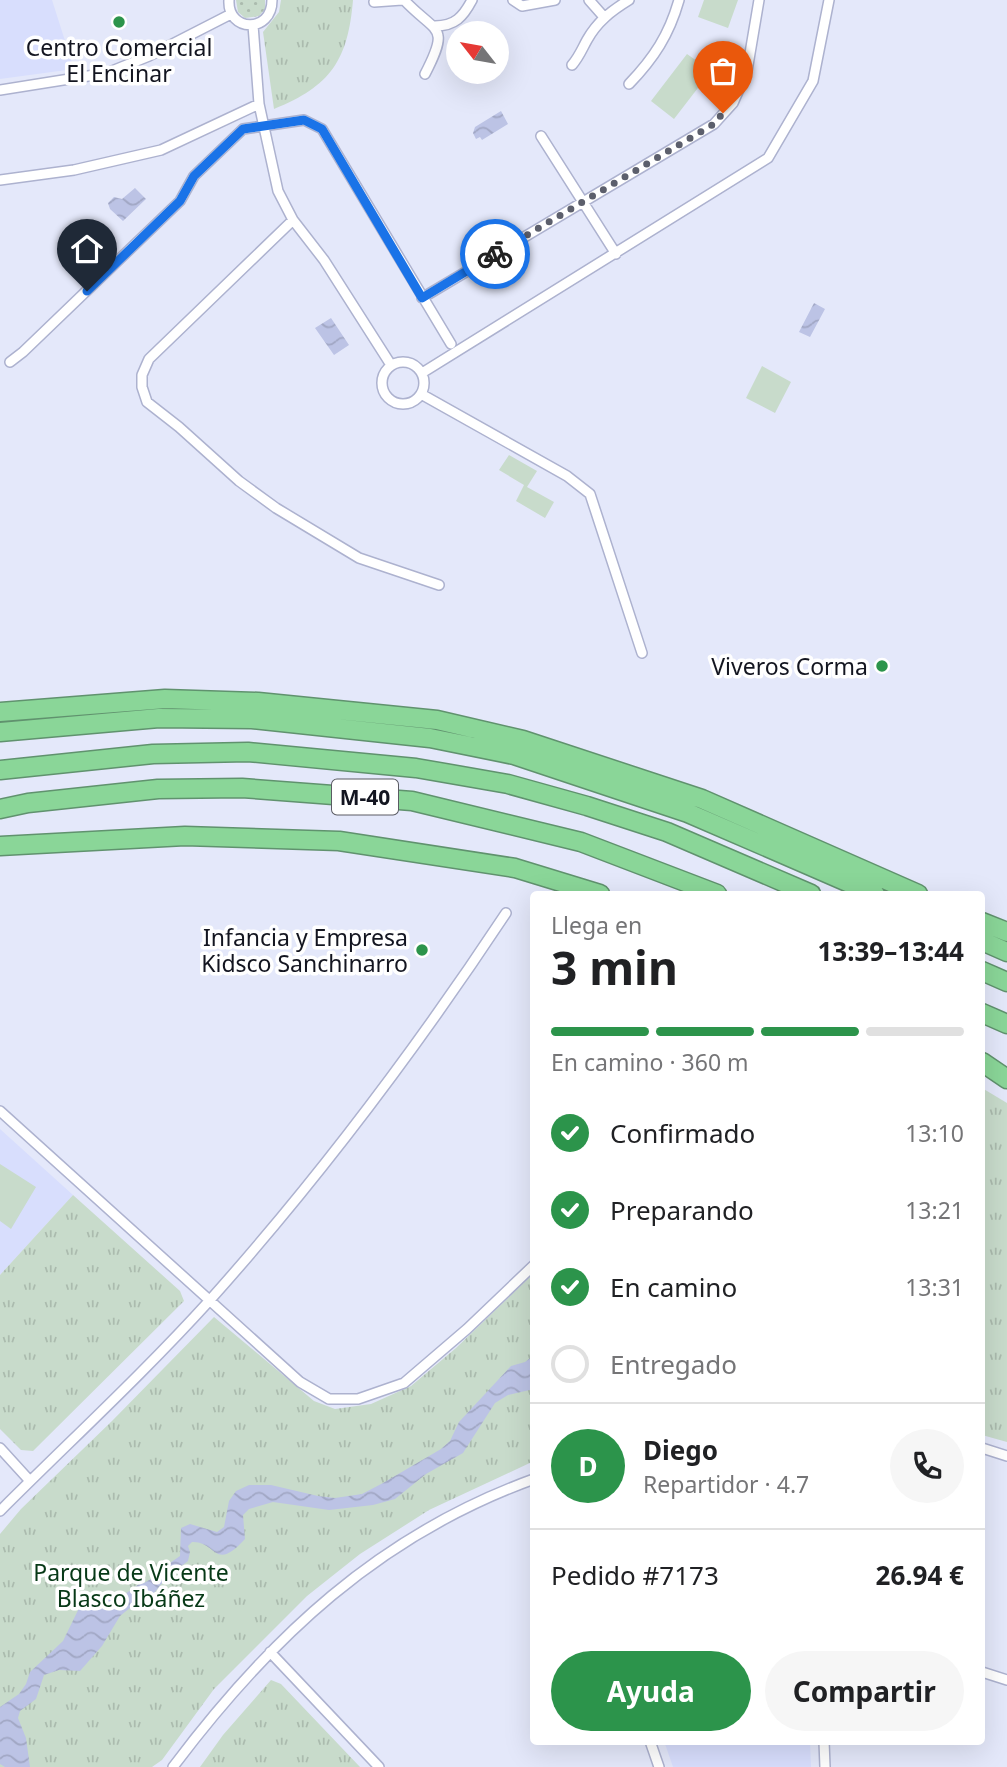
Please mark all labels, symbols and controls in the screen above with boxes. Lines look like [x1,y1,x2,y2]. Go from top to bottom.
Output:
marker: Centro Comercial El Encinar [111,14,127,30]
north arrow [446,21,509,84]
map controls [446,21,509,84]
place label: Centro Comercial El Encinar [26,31,212,89]
pin [693,41,753,113]
icon: bag [704,52,742,90]
pin [57,219,117,291]
courier [460,219,530,289]
icon: home [68,230,106,268]
icon: bike [476,235,514,273]
place label: Viveros Corma [711,650,868,682]
marker: Viveros Corma [874,658,890,674]
road number: M-40 [332,780,398,814]
text: Llega en [551,909,642,941]
place label: Infancia y Empresa Kidsco Sanchinarro [201,921,408,979]
text: 13:39–13:44 [817,933,964,969]
text: 3 min [551,936,678,998]
marker: Infancia y Empresa Kidsco Sanchinarro [414,942,430,958]
text: En camino · 360 m [551,1046,749,1078]
icon: check [551,1114,589,1152]
text: Confirmado [610,1115,755,1151]
text: 13:10 [905,1117,964,1149]
icon: check [551,1191,589,1229]
text: Preparando [610,1192,754,1228]
text: 13:21 [905,1194,964,1226]
icon: check [551,1268,589,1306]
text: En camino [610,1269,737,1305]
text: 13:31 [905,1271,964,1303]
text: Entregado [610,1346,737,1382]
button: phone [890,1429,964,1503]
text: Diego [643,1432,718,1468]
text: D [578,1448,598,1484]
text: Repartidor · 4.7 [643,1468,809,1500]
park label: Parque de Vicente Blasco Ibáñez [33,1556,229,1614]
text: Pedido #7173 [551,1557,719,1593]
text: 26.94 € [876,1557,964,1593]
button: Ayuda [551,1651,751,1731]
button: Compartir [765,1651,964,1731]

